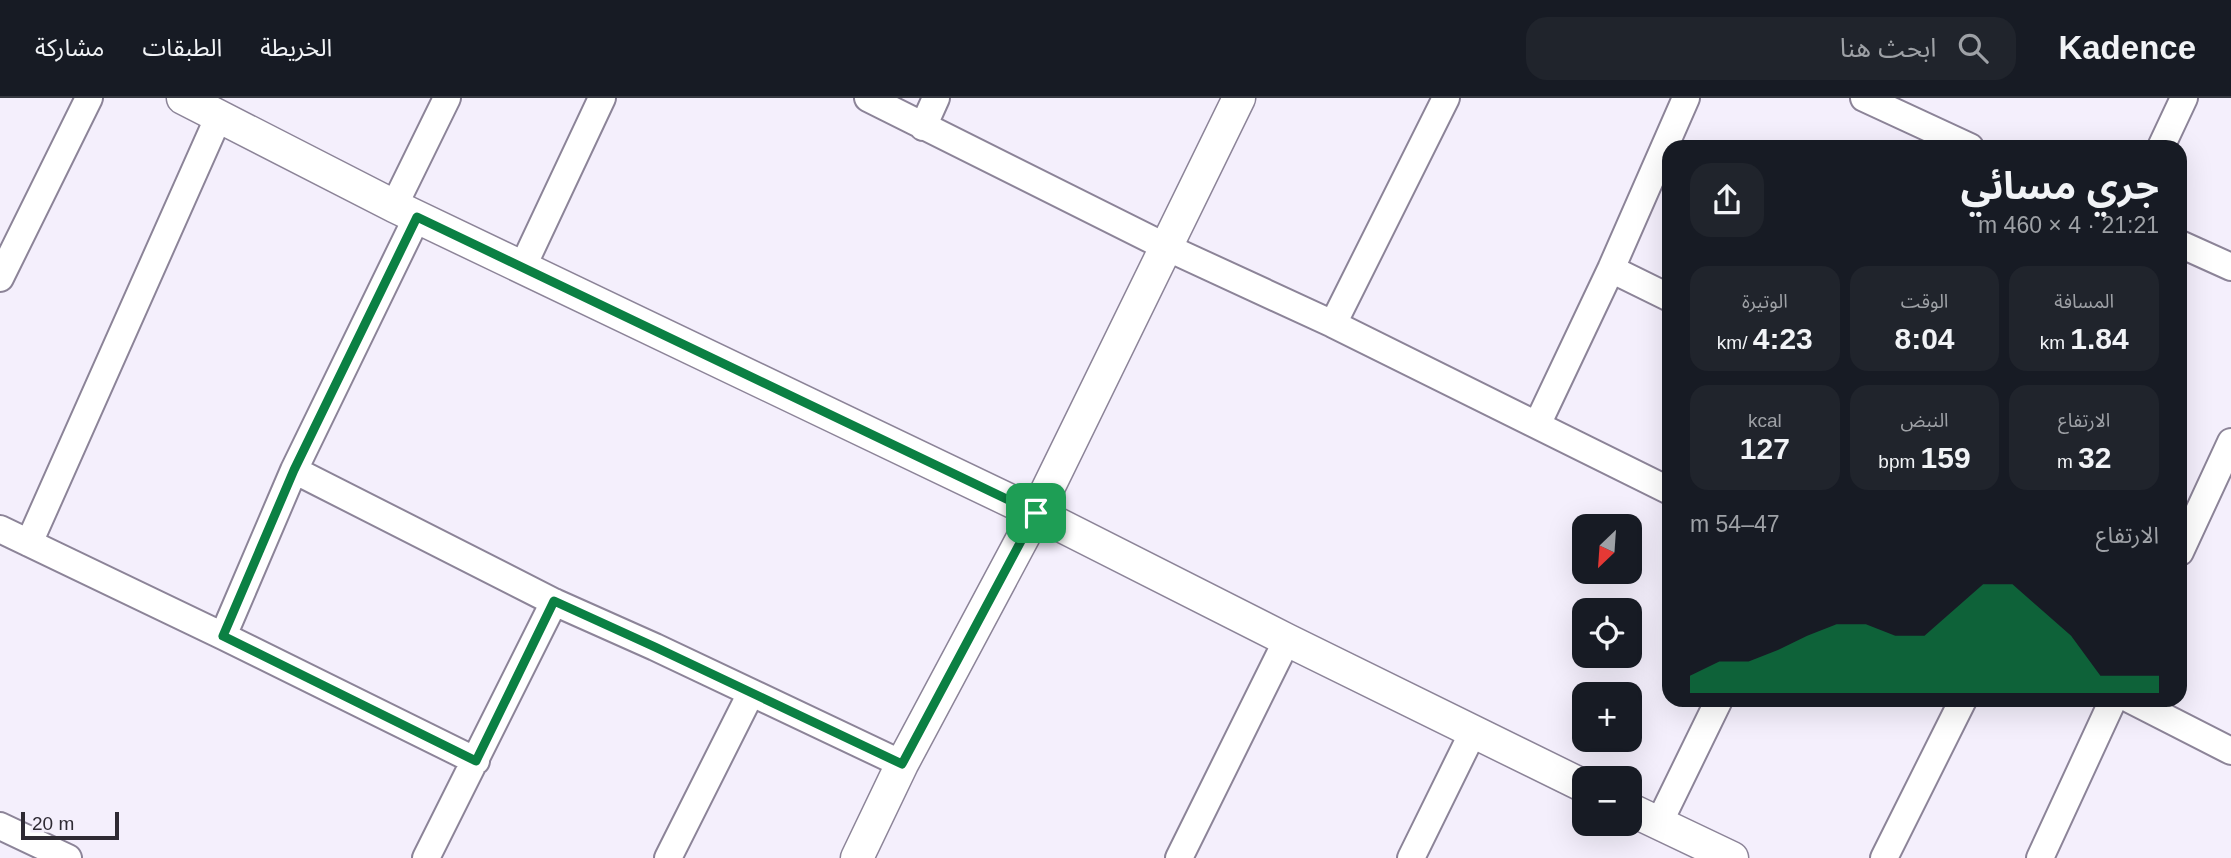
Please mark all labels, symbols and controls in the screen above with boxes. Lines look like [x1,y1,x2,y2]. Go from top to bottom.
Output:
search box [1526,17,2016,80]
icon: search [1954,29,1992,67]
text: Kadence [2058,29,2196,66]
text: ابحث هنا [1840,33,1936,63]
text: مشاركة [35,34,104,61]
text: الطبقات [142,34,222,61]
text: الخريطة [260,34,332,61]
button: share [1690,163,1764,237]
text: جري مسائي [1961,165,2159,207]
text: 21:21 · 4 × 460 m [1978,212,2159,238]
text: الوتيرة [1742,291,1788,312]
text: الوقت [1901,291,1948,312]
text: المسافة [2054,291,2114,312]
text: 4:23 [1753,322,1813,355]
text: 8:04 [1894,322,1955,355]
text: 1.84 [2070,322,2129,355]
text: /km [1717,332,1753,353]
text: km [2040,332,2070,353]
text: kcal [1748,410,1782,431]
text: النبض [1900,410,1949,431]
text: الارتفاع [2058,410,2110,431]
text: 127 [1740,432,1790,465]
text: 159 [1921,441,1971,474]
text: 32 [2078,441,2111,474]
text: bpm [1878,451,1921,472]
text: m [2057,451,2078,472]
pin [1006,483,1066,543]
icon: arrive [1017,494,1055,532]
text: 47–54 m [1690,511,1780,537]
north arrow [1572,514,1642,584]
map controls [1572,514,1642,836]
text: الارتفاع [2096,522,2159,548]
button: locate [1572,598,1642,668]
button: + [1572,682,1642,752]
button: − [1572,766,1642,836]
scale bar [21,809,119,841]
text: 20 m [32,813,74,834]

